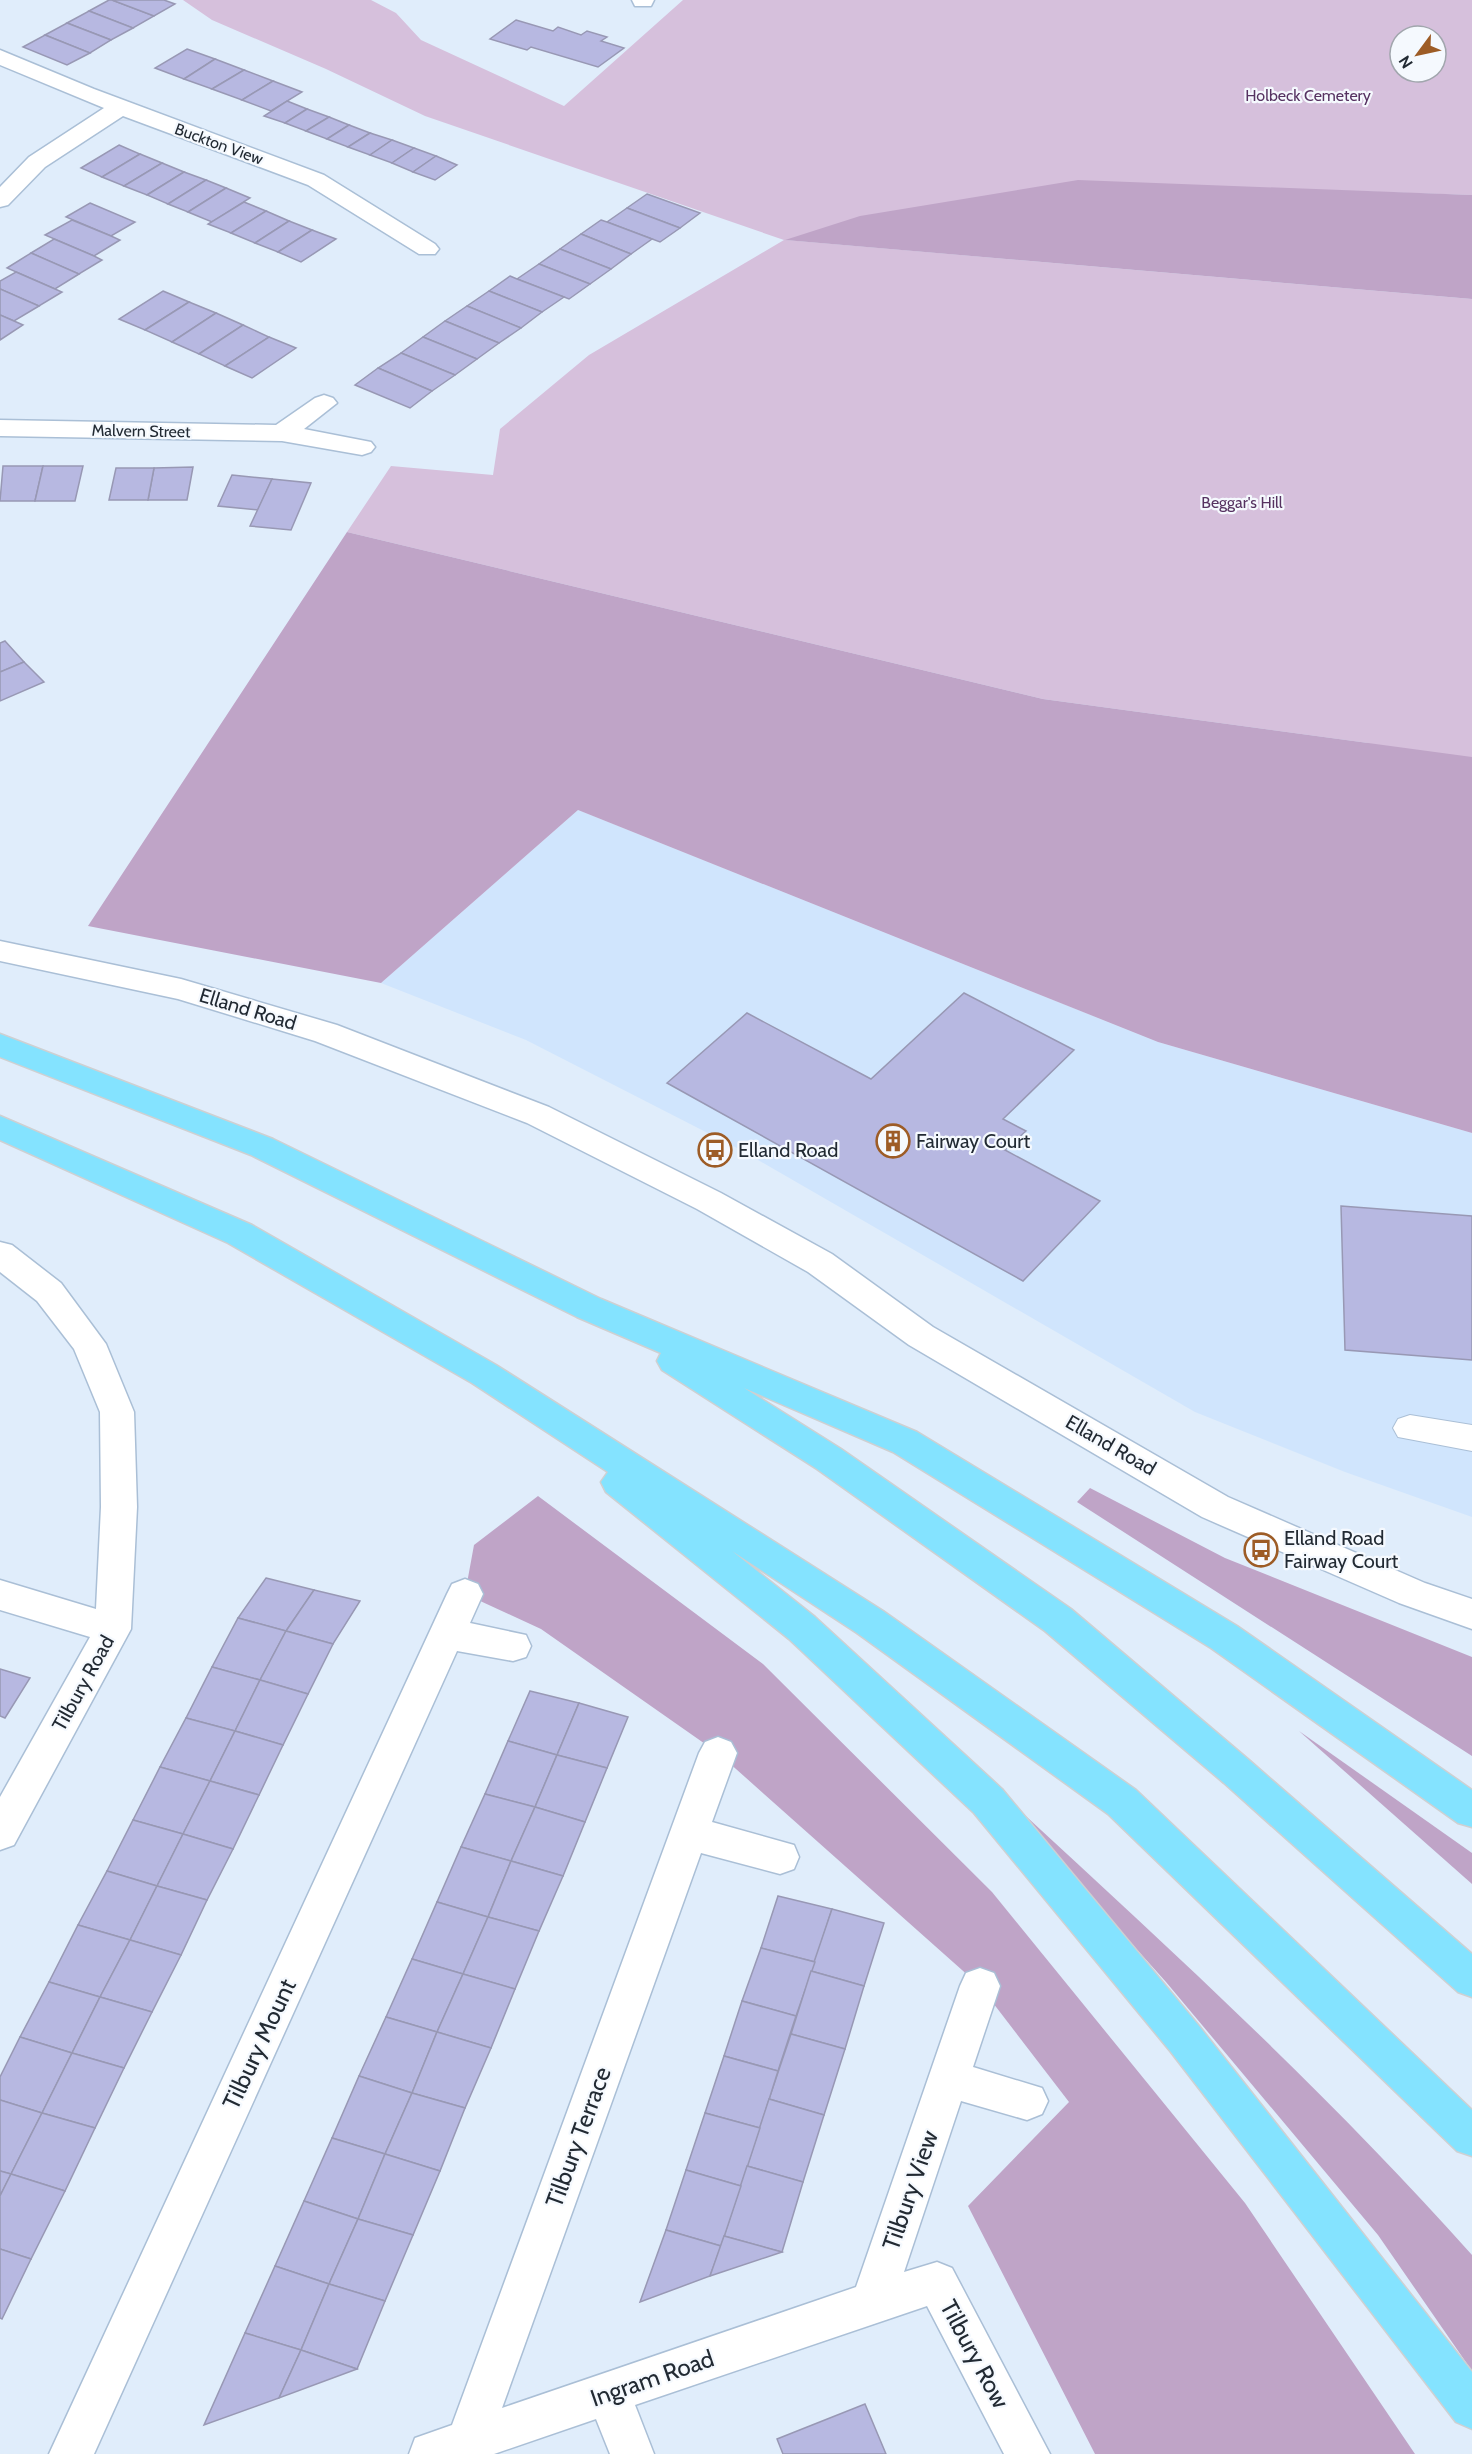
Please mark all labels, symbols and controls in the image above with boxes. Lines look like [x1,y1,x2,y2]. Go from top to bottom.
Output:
north arrow [1388,24,1448,84]
text: N [1395,52,1417,72]
park label: Holbeck Cemetery [1245,86,1371,105]
street label: Buckton View [172,119,266,169]
street label: Malvern Street [91,421,191,441]
park label: Beggar's Hill [1201,493,1283,512]
street label: Elland Road [197,983,299,1035]
building icon: Fairway Court [875,1123,911,1159]
place label: Fairway Court [916,1129,1031,1153]
bus stop icon: Elland Road [697,1132,733,1168]
place label: Elland Road [738,1138,838,1162]
street label: Elland Road [1062,1410,1160,1480]
place label: Elland Road Fairway Court [1284,1526,1399,1573]
bus stop icon: Elland Road Fairway Court [1243,1532,1279,1568]
street label: Tilbury Road [47,1631,119,1735]
street label: Tilbury Mount [216,1974,302,2114]
street label: Tilbury Terrace [539,2063,617,2211]
street label: Tilbury View [876,2126,944,2254]
street label: Tilbury Row [934,2295,1016,2414]
street label: Ingram Road [586,2343,718,2413]

